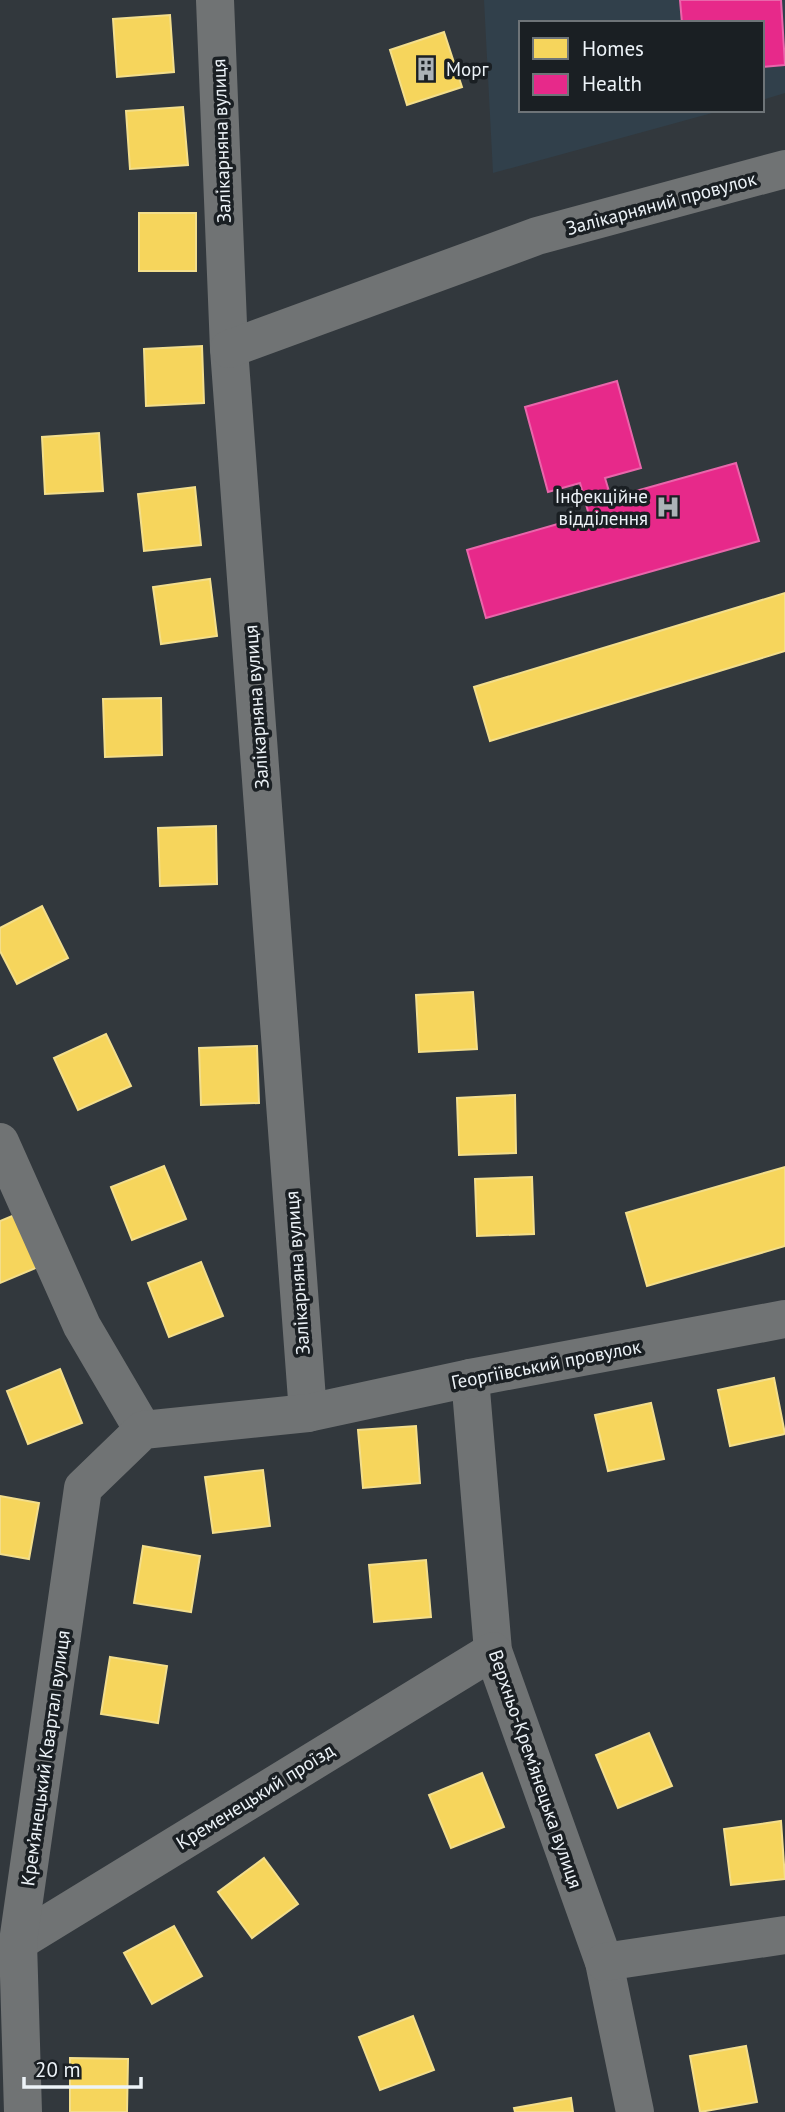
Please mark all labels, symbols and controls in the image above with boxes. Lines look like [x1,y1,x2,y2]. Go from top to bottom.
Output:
legend [519,21,764,112]
text: Homes [582,35,644,62]
building icon: Морг [412,55,440,83]
place label: Морг [446,57,489,81]
street label: Залікарняна вулиця [206,58,236,224]
text: Health [582,70,642,97]
street label: Залікарняний провулок [563,166,759,240]
place label: Інфекційне відділення [555,484,648,530]
hospital icon: Інфекційне відділення [654,493,682,521]
street label: Залікарняна вулиця [238,624,274,790]
street label: Залікарняна вулиця [279,1190,315,1356]
street label: Георгіївський провулок [449,1334,643,1394]
street label: Крем’янецький Квартал вулиця [15,1629,75,1887]
street label: Верхньо-Крем’янецька вулиця [484,1647,588,1891]
street label: Кременецький проїзд [171,1738,339,1854]
scale bar [24,2046,142,2090]
text: 20 m [35,2056,81,2083]

